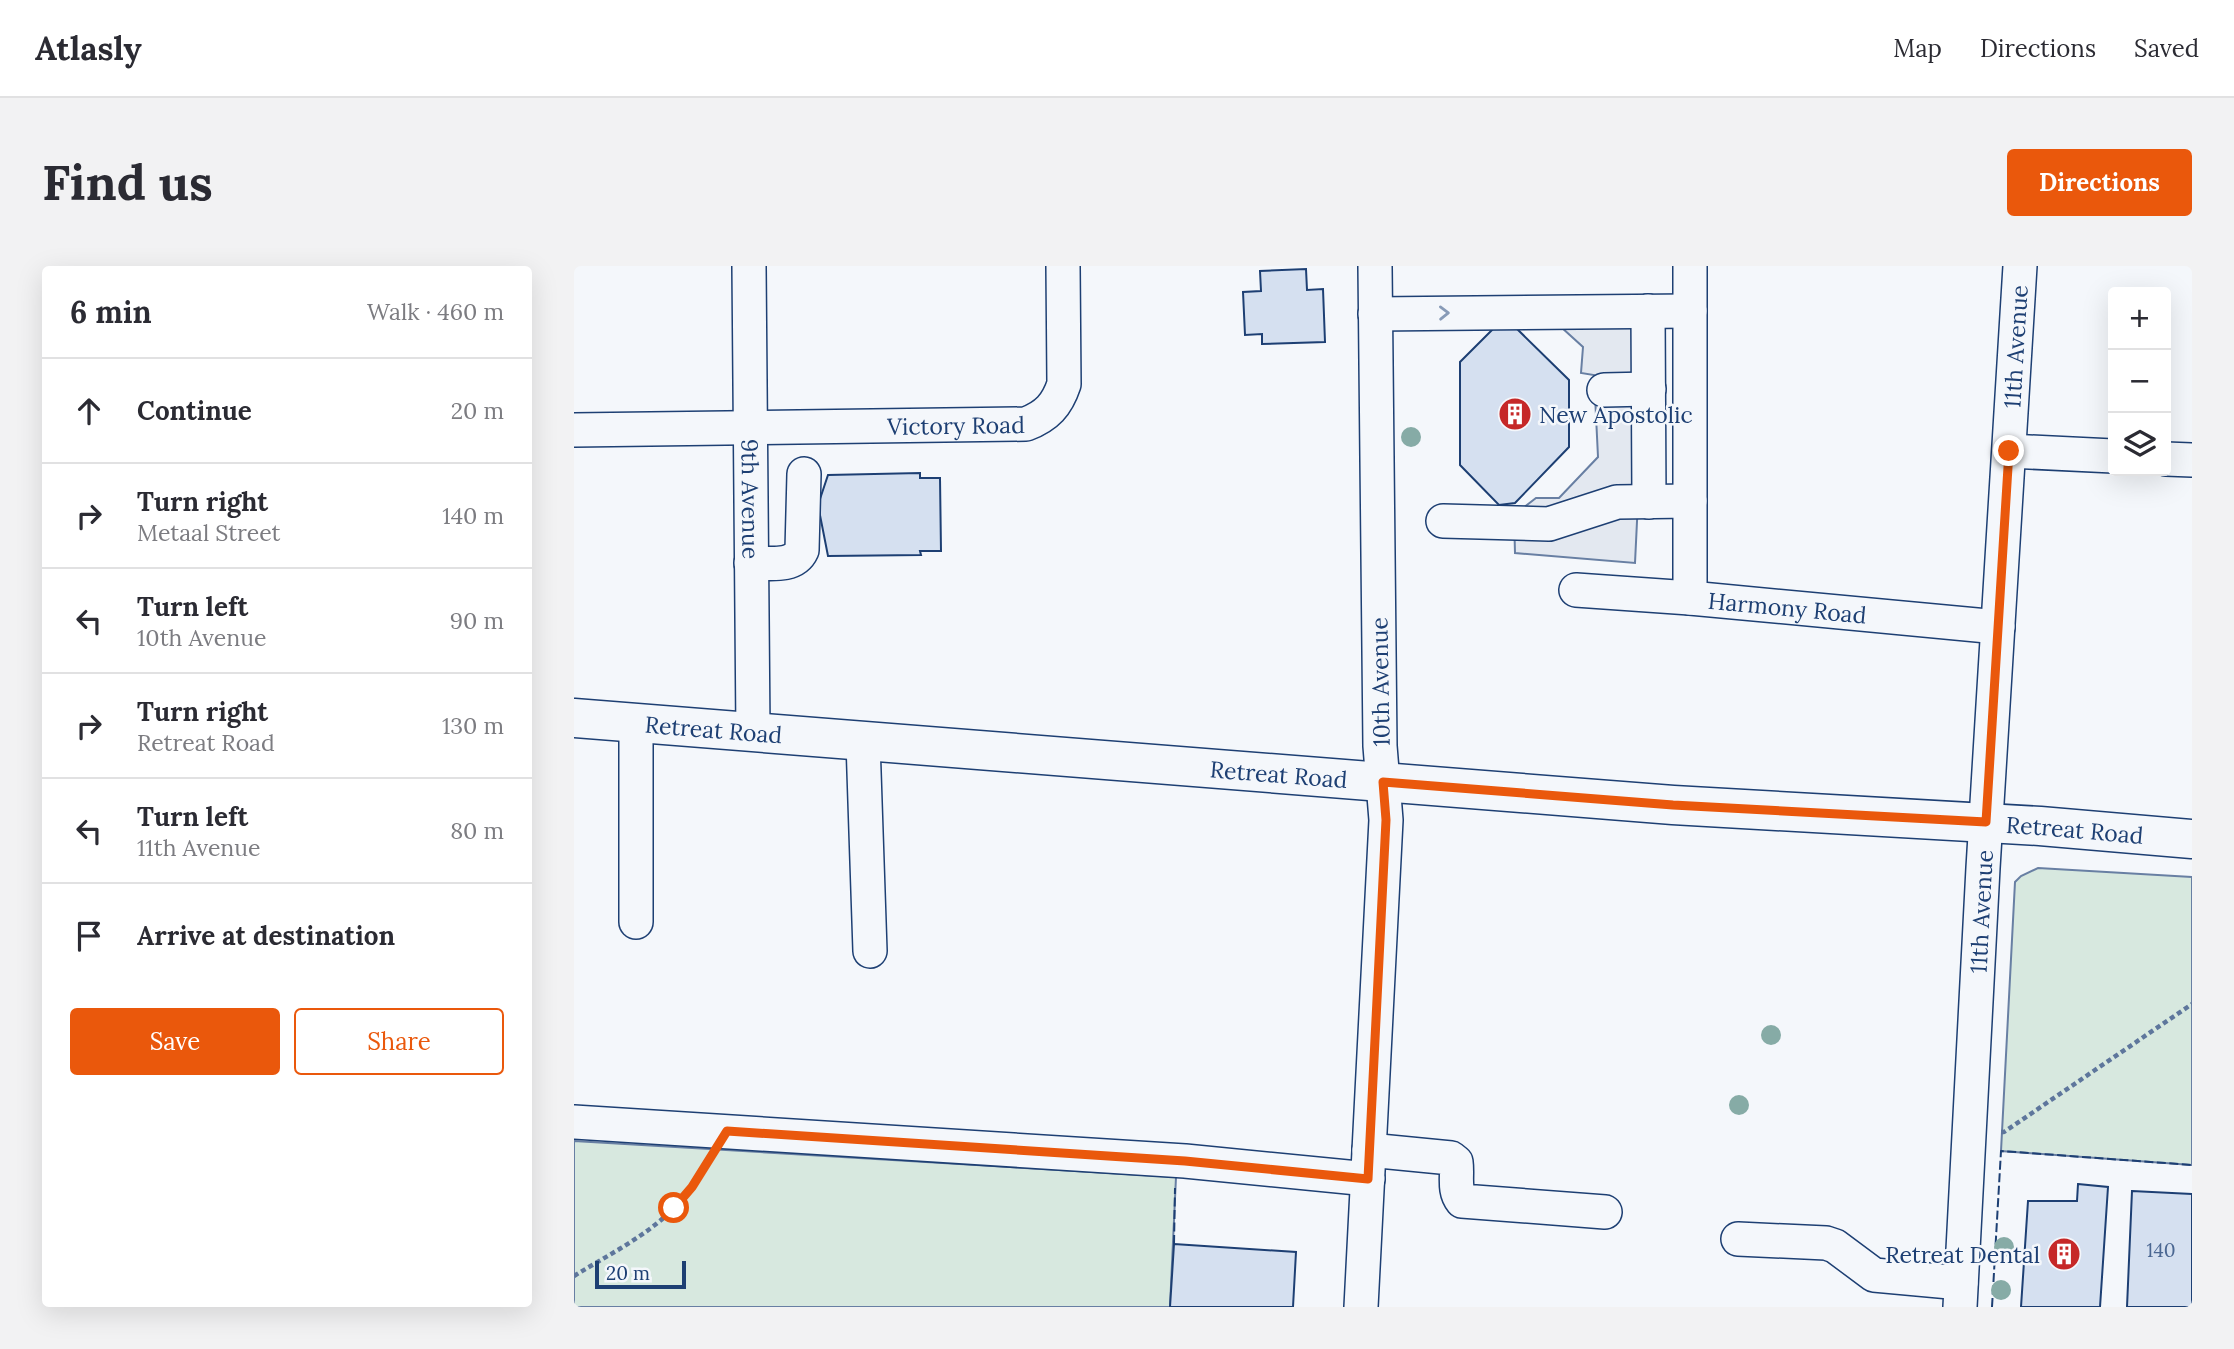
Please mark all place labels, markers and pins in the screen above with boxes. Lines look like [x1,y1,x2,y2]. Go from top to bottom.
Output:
building icon: New Apostolic [1496,395,1534,433]
place label: New Apostolic [1539,400,1693,429]
building icon: Retreat Dental [2045,1235,2083,1273]
place label: Retreat Dental [1885,1240,2040,1269]

